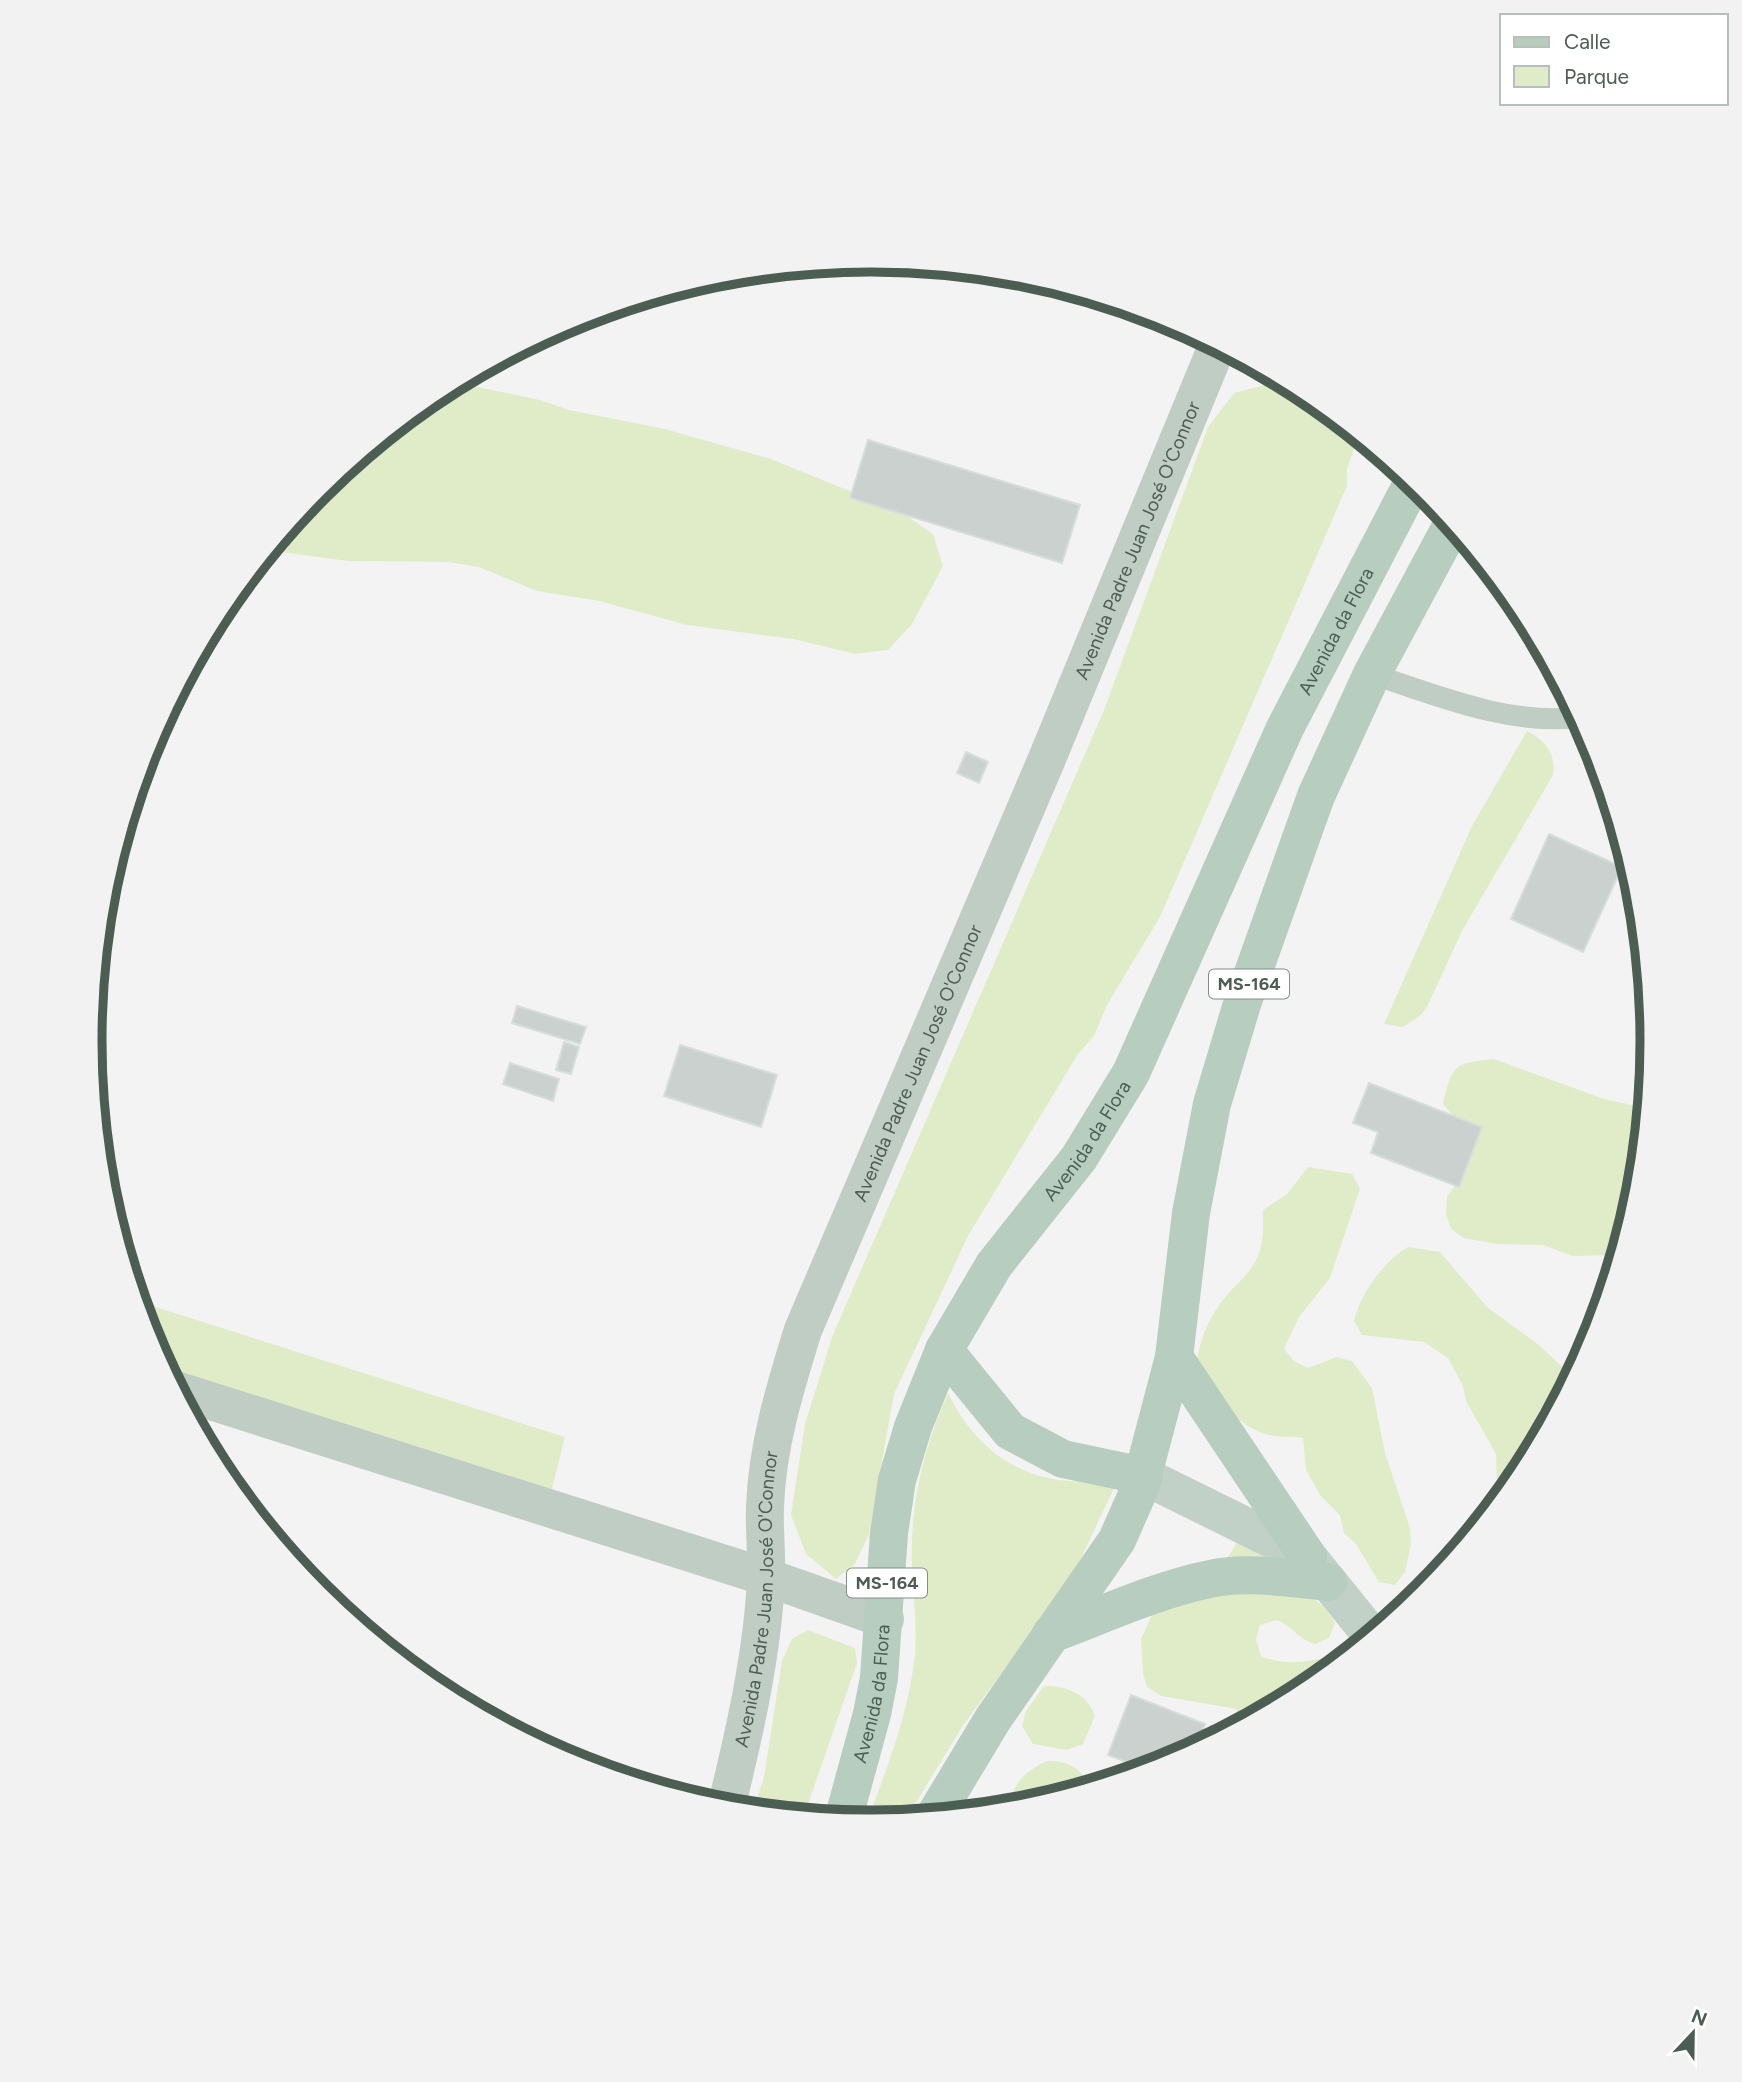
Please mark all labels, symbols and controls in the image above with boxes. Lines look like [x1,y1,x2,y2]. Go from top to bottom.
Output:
legend [1500,14,1728,105]
text: Calle [1564,29,1611,54]
text: Parque [1564,64,1629,89]
street label: Avenida Padre Juan José O'Connor [1070,397,1205,683]
street label: Avenida da Flora [1293,564,1379,699]
street label: Avenida Padre Juan José O'Connor [848,921,987,1205]
road number: MS-164 [1209,970,1289,999]
street label: Avenida da Flora [1038,1076,1136,1206]
street label: Avenida Padre Juan José O'Connor [730,1448,783,1750]
road number: MS-164 [847,1568,927,1598]
street label: Avenida da Flora [848,1624,895,1766]
north arrow [1658,1998,1728,2068]
text: N [1688,2004,1710,2031]

